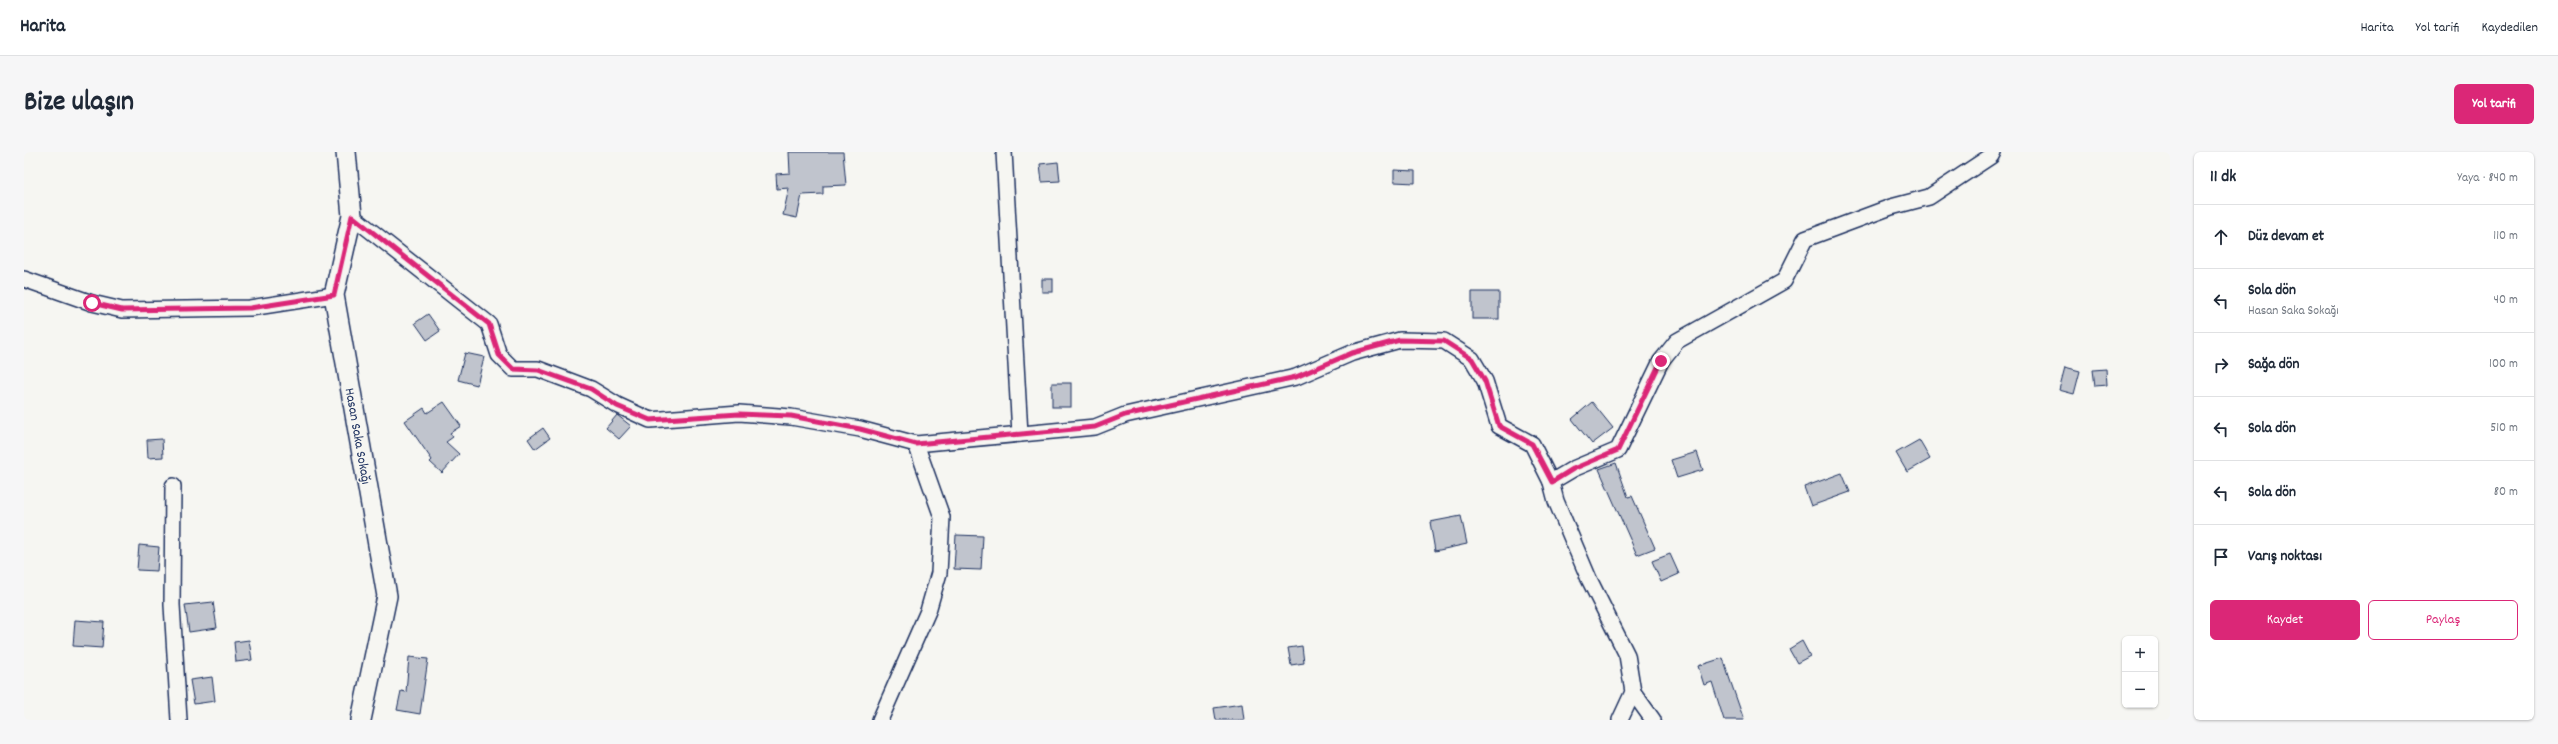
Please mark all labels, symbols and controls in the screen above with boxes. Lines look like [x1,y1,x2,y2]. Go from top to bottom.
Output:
text: Harita [20,14,65,41]
text: Harita [2360,18,2394,38]
text: Yol tarifi [2416,18,2459,38]
text: Kaydedilen [2481,18,2538,38]
text: Bize ulaşın [24,84,134,124]
button: Yol tarifi [2454,84,2534,124]
text: 11 dk [2210,166,2236,190]
text: Yaya · 840 m [2457,169,2518,188]
icon: ahead [2210,226,2232,248]
text: Düz devam et [2248,226,2324,248]
text: 110 m [2493,227,2518,246]
text: Sola dön [2248,280,2296,302]
icon: left [2210,290,2232,312]
text: 40 m [2494,291,2518,310]
route start [83,294,101,312]
text: Hasan Saka Sokağı [2248,302,2339,321]
route end [1652,352,1670,370]
icon: right [2210,354,2232,376]
text: Sağa dön [2248,354,2299,376]
text: 100 m [2489,355,2518,374]
street label: Hasan Saka Sokağı [339,387,375,486]
icon: left [2210,418,2232,440]
text: Sola dön [2248,418,2296,440]
text: 510 m [2490,419,2518,438]
icon: left [2210,482,2232,504]
text: Sola dön [2248,482,2296,504]
text: 80 m [2494,483,2518,502]
icon: arrive [2210,546,2232,568]
text: Varış noktası [2248,546,2322,568]
button: Kaydet [2210,600,2360,640]
button: Paylaş [2368,600,2518,640]
map controls [2122,636,2158,708]
button: + [2122,636,2158,672]
button: − [2122,672,2158,708]

